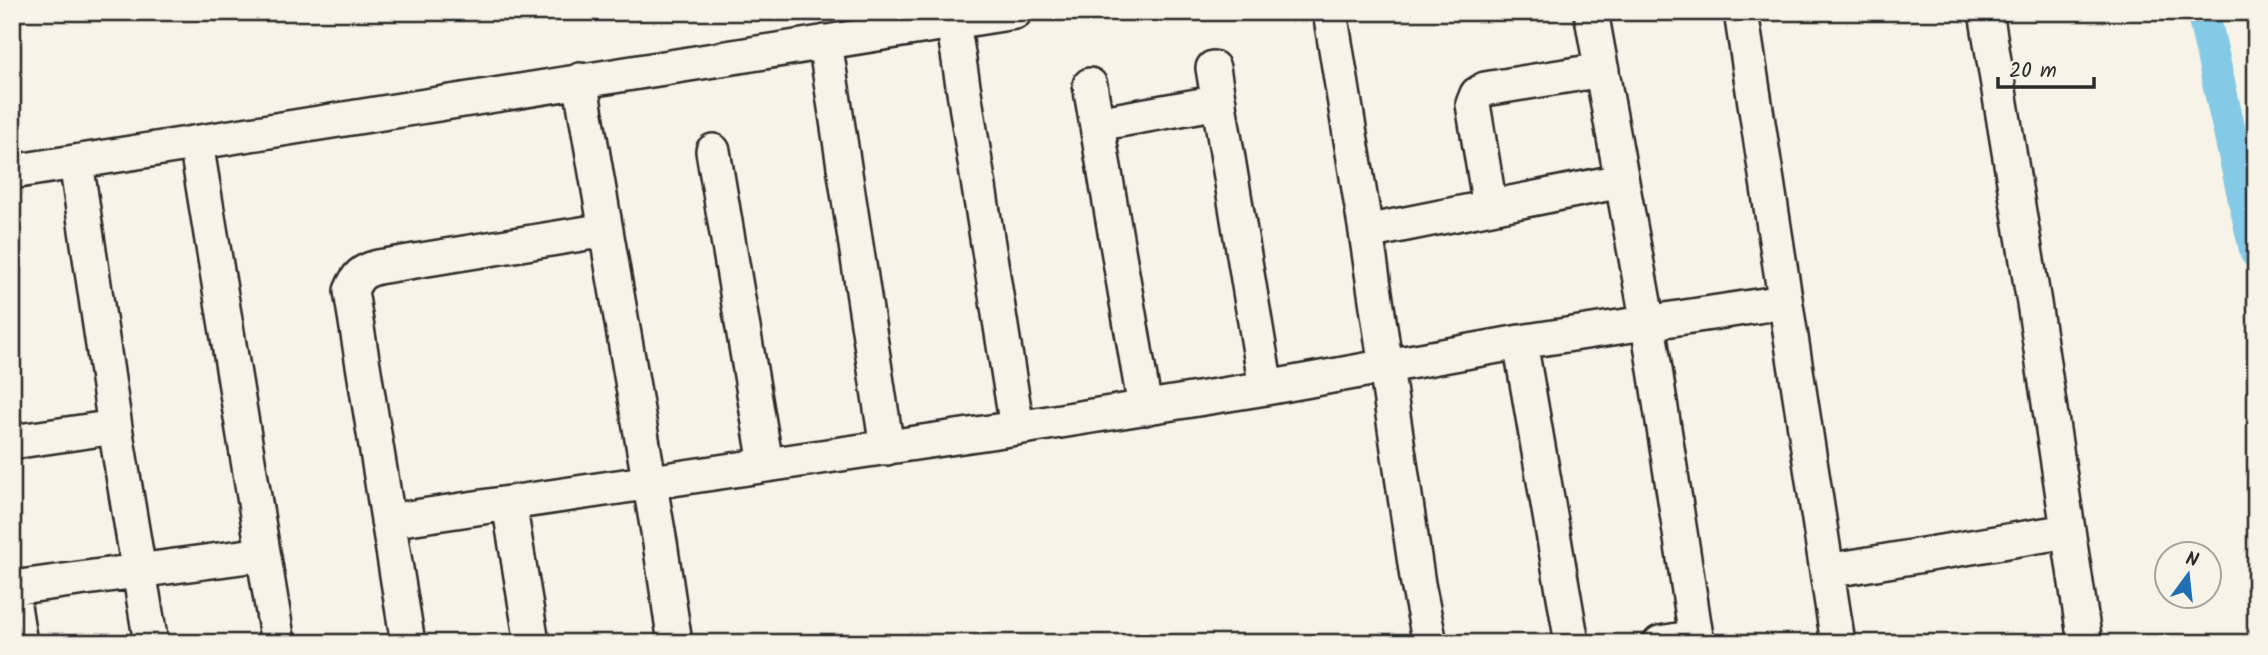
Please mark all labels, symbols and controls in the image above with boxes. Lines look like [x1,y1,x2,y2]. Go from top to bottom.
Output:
scale bar [1998,46,2095,90]
text: 20 m [2009,55,2057,88]
north arrow [2152,540,2222,610]
text: N [2182,544,2202,577]

